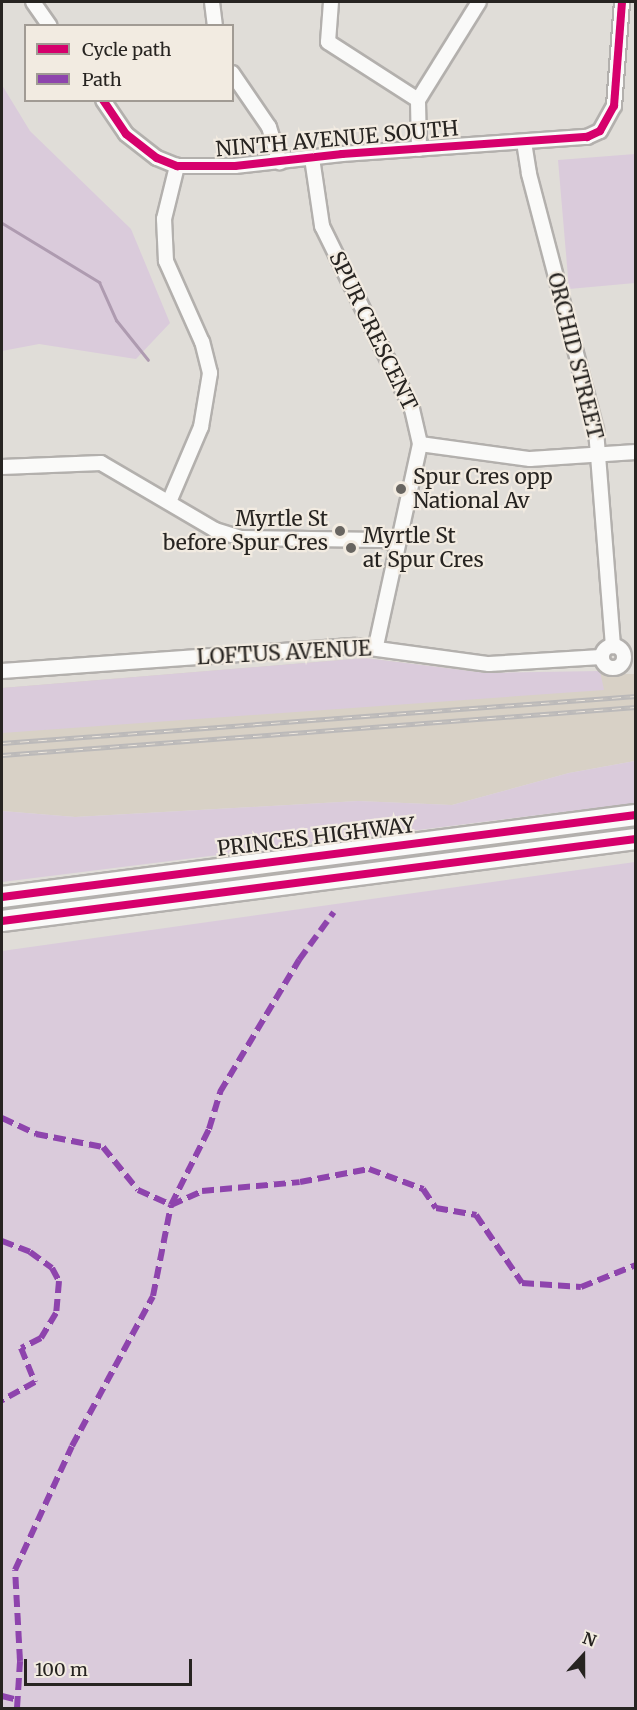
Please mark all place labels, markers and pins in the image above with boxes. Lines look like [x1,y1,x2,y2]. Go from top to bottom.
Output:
place label: Spur Cres opp National Av [413,464,553,514]
marker: Spur Cres opp National Av [394,482,408,496]
place label: Myrtle St before Spur Cres [163,506,328,556]
place label: Myrtle St at Spur Cres [363,523,484,573]
marker: Myrtle St before Spur Cres [333,524,347,538]
marker: Myrtle St at Spur Cres [344,541,358,555]

